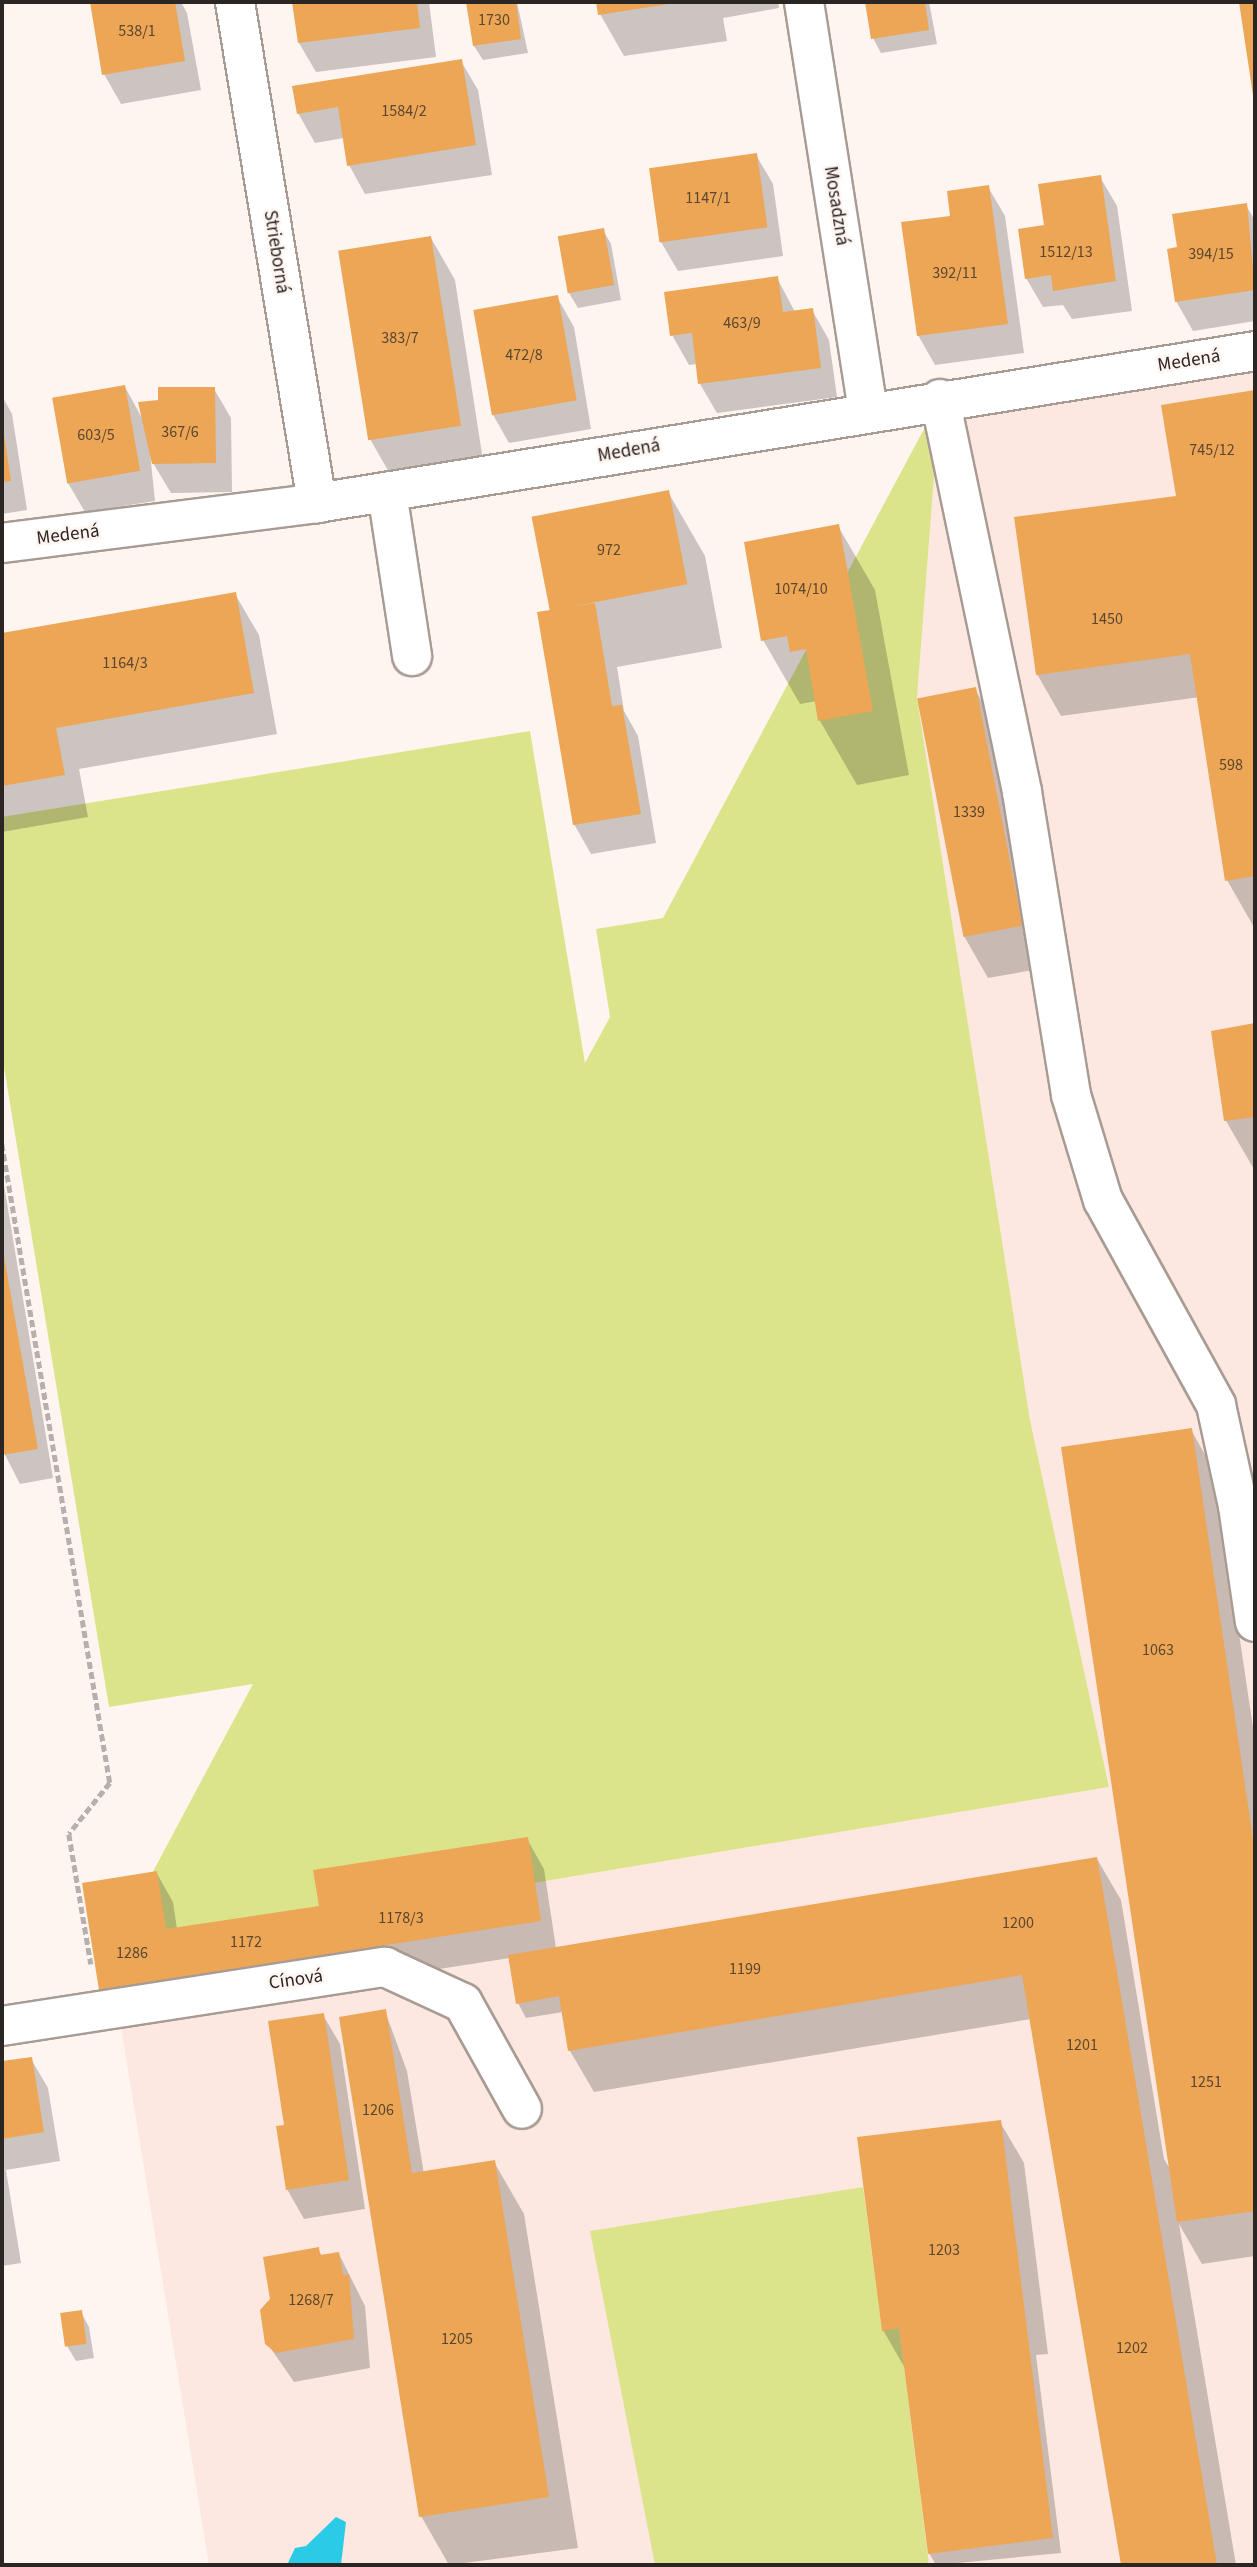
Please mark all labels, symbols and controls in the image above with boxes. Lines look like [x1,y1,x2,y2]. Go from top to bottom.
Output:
house number: 1730 [478,10,510,30]
house number: 538/1 [118,21,156,41]
house number: 1584/2 [381,101,427,121]
street label: Mosadzná [818,165,854,247]
house number: 1147/1 [685,188,731,208]
street label: Strieborná [258,209,294,295]
house number: 1512/13 [1039,242,1093,262]
house number: 394/15 [1188,244,1234,264]
house number: 392/11 [932,263,978,283]
house number: 463/9 [723,313,761,333]
house number: 383/7 [381,328,419,348]
house number: 472/8 [505,345,543,365]
street label: Medená [1156,345,1222,377]
house number: 367/6 [161,422,199,442]
house number: 603/5 [77,425,115,445]
street label: Medená [596,434,662,468]
house number: 745/12 [1189,440,1235,460]
street label: Medená [35,520,101,550]
house number: 972 [597,540,621,560]
house number: 1074/10 [774,579,828,599]
house number: 1450 [1091,609,1123,629]
house number: 1164/3 [102,653,148,673]
house number: 598 [1219,755,1243,775]
house number: 1339 [953,802,985,822]
house number: 1063 [1142,1640,1174,1660]
house number: 1178/3 [378,1908,424,1928]
house number: 1200 [1002,1913,1034,1933]
house number: 1172 [230,1932,262,1952]
house number: 1286 [116,1943,148,1963]
house number: 1199 [729,1959,761,1979]
street label: Cínová [268,1965,324,1995]
house number: 1201 [1066,2035,1098,2055]
house number: 1251 [1190,2072,1222,2092]
house number: 1206 [362,2100,394,2120]
house number: 1203 [928,2240,960,2260]
house number: 1268/7 [288,2290,334,2310]
house number: 1205 [441,2329,473,2349]
house number: 1202 [1116,2338,1148,2358]

